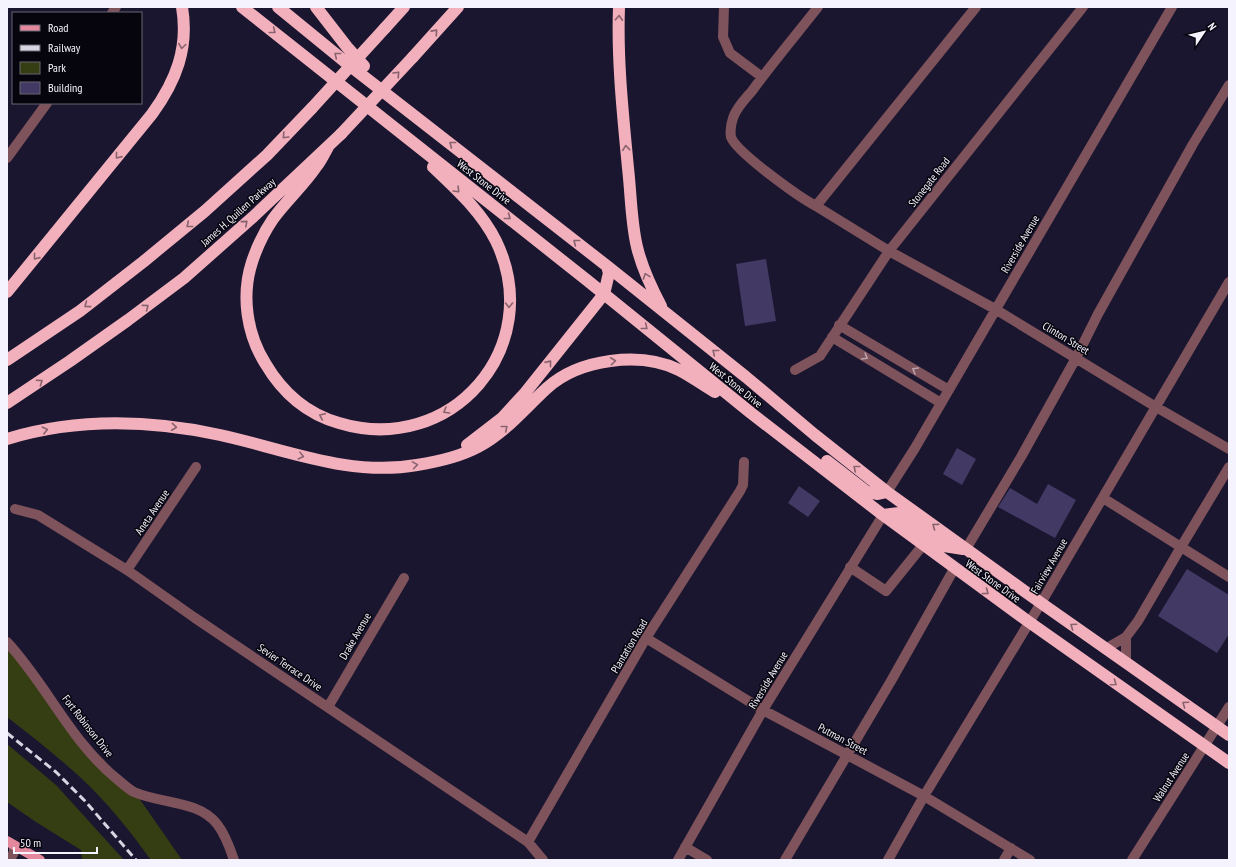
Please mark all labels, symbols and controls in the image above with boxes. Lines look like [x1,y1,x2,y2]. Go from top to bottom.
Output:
legend [12,12,142,104]
north arrow [1184,12,1224,52]
one-way arrow [614,15,623,21]
text: Road [48,20,68,35]
text: N [1205,20,1220,33]
one-way arrow [268,27,275,34]
one-way arrow [431,29,438,37]
text: Railway [48,40,81,55]
one-way arrow [178,43,187,49]
one-way arrow [335,52,342,59]
text: Park [48,60,66,75]
one-way arrow [392,72,399,79]
text: Building [48,80,83,95]
one-way arrow [282,131,289,139]
one-way arrow [449,142,456,149]
one-way arrow [622,145,631,151]
one-way arrow [115,151,122,159]
street label: Stonegate Road [905,154,953,210]
street label: West Stone Drive [454,157,514,208]
street label: James H. Quillen Parkway [197,174,279,250]
one-way arrow [452,185,460,193]
one-way arrow [503,212,511,219]
street label: Riverside Avenue [998,212,1042,276]
one-way arrow [187,220,194,227]
one-way arrow [241,221,248,228]
one-way arrow [574,239,581,246]
one-way arrow [33,252,40,259]
one-way arrow [643,273,651,280]
one-way arrow [85,300,92,307]
one-way arrow [505,302,514,308]
one-way arrow [141,304,148,311]
street label: Clinton Street [1040,318,1092,358]
one-way arrow [641,323,648,330]
one-way arrow [713,350,720,357]
one-way arrow [861,353,868,360]
one-way arrow [609,357,616,366]
street label: West Stone Drive [706,359,766,411]
one-way arrow [545,360,552,367]
one-way arrow [912,367,919,374]
one-way arrow [35,380,42,387]
one-way arrow [443,407,450,414]
one-way arrow [319,413,326,421]
one-way arrow [171,423,177,432]
one-way arrow [500,426,508,433]
one-way arrow [42,427,48,435]
one-way arrow [297,451,304,460]
one-way arrow [412,461,418,470]
one-way arrow [854,465,861,472]
street label: Aneta Avenue [132,486,173,537]
one-way arrow [932,524,939,531]
street label: Fairview Avenue [1028,535,1071,596]
street label: West Stone Drive [963,556,1024,606]
one-way arrow [982,587,989,594]
street label: Drake Avenue [336,610,374,662]
street label: Plantation Road [607,616,651,675]
one-way arrow [1071,624,1078,631]
street label: Sevier Terrace Drive [255,640,325,694]
street label: Riverside Avenue [745,648,791,711]
one-way arrow [1110,678,1117,685]
street label: Fort Robinson Drive [59,692,117,760]
one-way arrow [1183,702,1190,709]
street label: Putman Street [816,720,870,758]
street label: Walnut Avenue [1150,749,1192,804]
scale bar [14,829,97,855]
text: 50 m [20,835,41,850]

